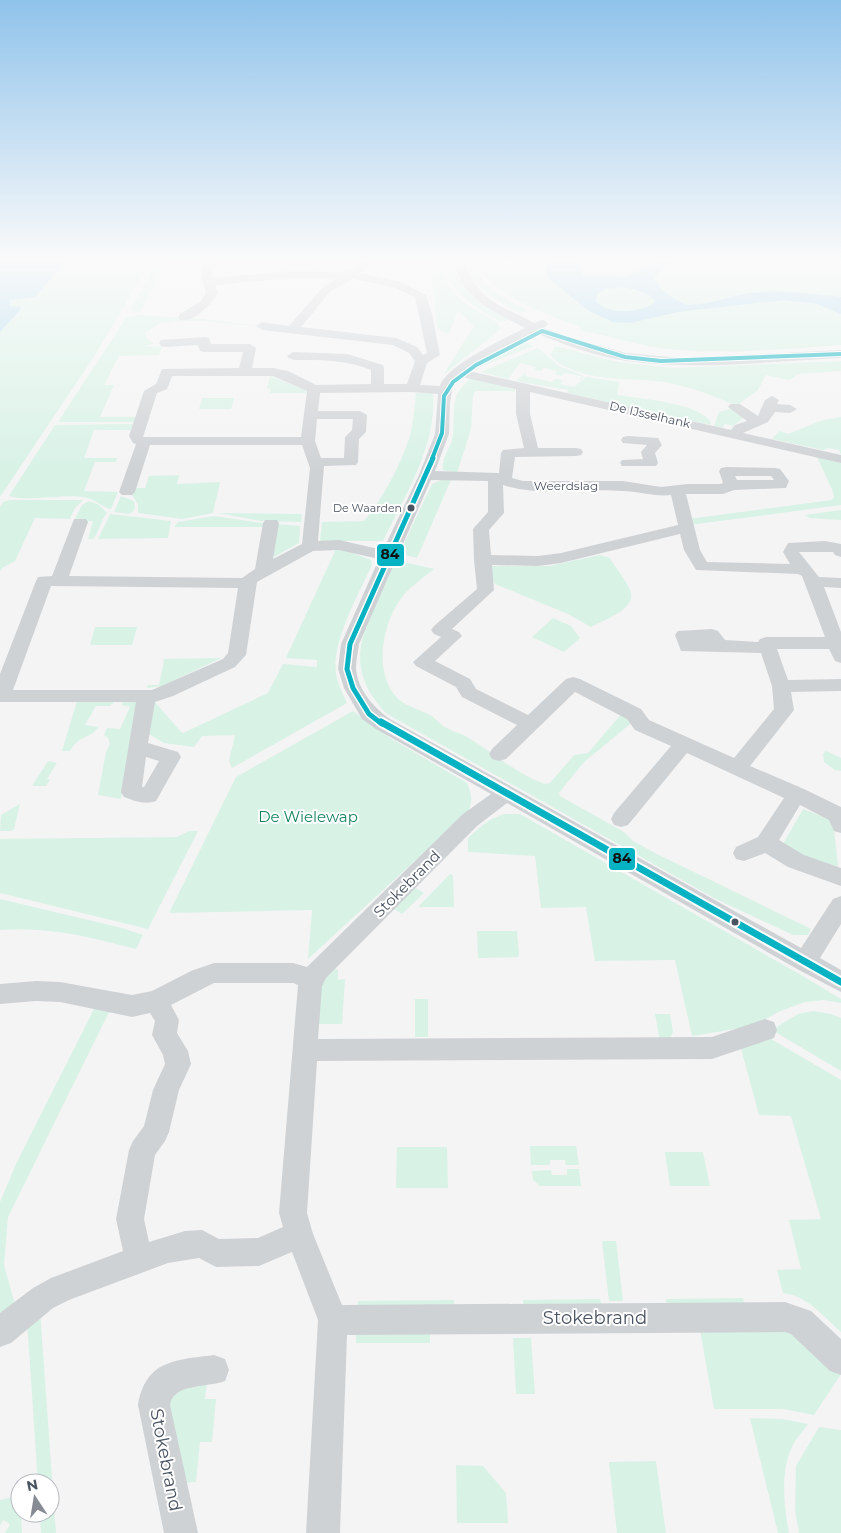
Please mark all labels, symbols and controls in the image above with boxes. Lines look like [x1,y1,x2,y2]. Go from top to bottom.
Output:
street label: De IJsselhank [608,398,693,431]
street label: Weerdslag [534,478,598,493]
place label: De Waarden [333,501,402,515]
marker: De Waarden [406,503,416,513]
line badge: 84 [376,543,405,567]
text: 84 [381,545,400,563]
park label: De Wielewap [258,807,358,826]
street label: Stokebrand [369,846,444,921]
line badge: 84 [608,847,636,871]
text: 84 [613,849,632,867]
unlabelled marker [730,917,740,927]
street label: Stokebrand [543,1307,647,1329]
street label: Stokebrand [145,1407,187,1513]
north arrow [10,1473,60,1523]
text: N [25,1475,40,1495]

